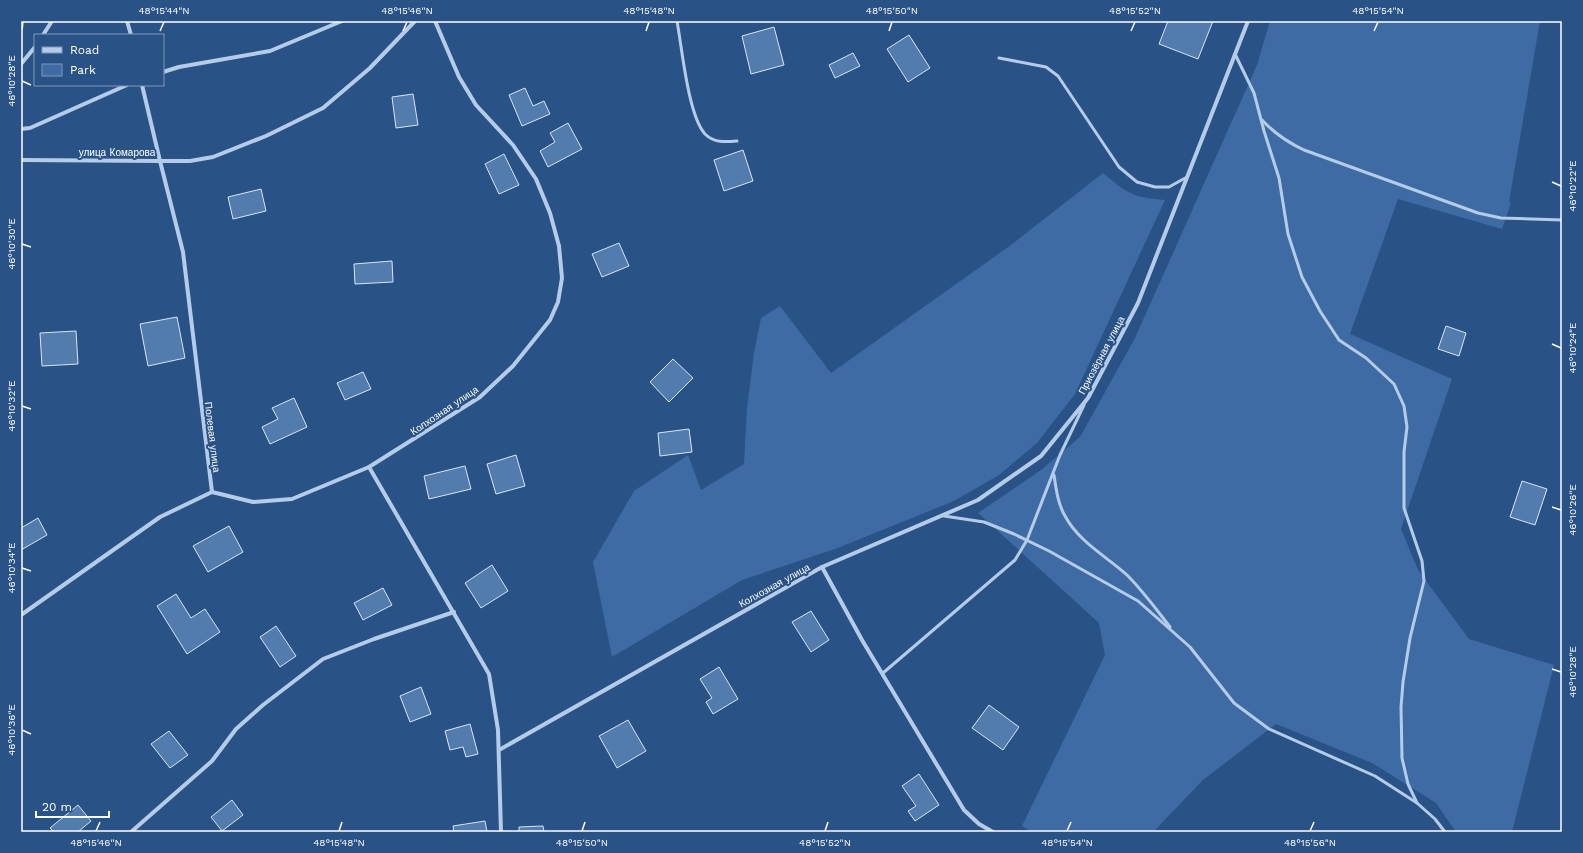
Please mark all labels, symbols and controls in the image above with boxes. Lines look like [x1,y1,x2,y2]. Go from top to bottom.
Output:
text: 48°15'44"N [138,5,190,16]
text: 48°15'46"N [381,5,433,16]
text: 48°15'48"N [623,5,675,16]
text: 48°15'50"N [866,5,918,16]
text: 48°15'52"N [1109,5,1161,16]
text: 48°15'54"N [1352,5,1404,16]
legend [34,34,164,86]
text: Road [70,43,99,57]
text: 46°10'28"E [6,55,17,107]
text: Park [70,63,96,77]
street label: улица Комарова [79,147,156,158]
text: 46°10'22"E [1567,160,1578,212]
text: 46°10'30"E [6,218,17,270]
street label: Приозёрная улица [1076,314,1127,396]
text: 46°10'24"E [1567,323,1578,373]
text: 46°10'32"E [6,380,17,432]
street label: Колхозная улица [408,383,481,437]
street label: Полевая улица [203,401,222,473]
text: 46°10'26"E [1567,484,1578,536]
text: 46°10'34"E [6,542,17,594]
street label: Колхозная улица [737,561,812,609]
text: 46°10'28"E [1567,646,1578,698]
text: 46°10'36"E [6,704,17,756]
scale bar [36,793,109,819]
text: 20 m [42,800,72,814]
text: 48°15'46"N [70,837,122,848]
text: 48°15'48"N [313,837,365,848]
text: 48°15'50"N [556,837,608,848]
text: 48°15'52"N [799,837,851,848]
text: 48°15'54"N [1041,837,1093,848]
text: 48°15'56"N [1284,837,1336,848]

